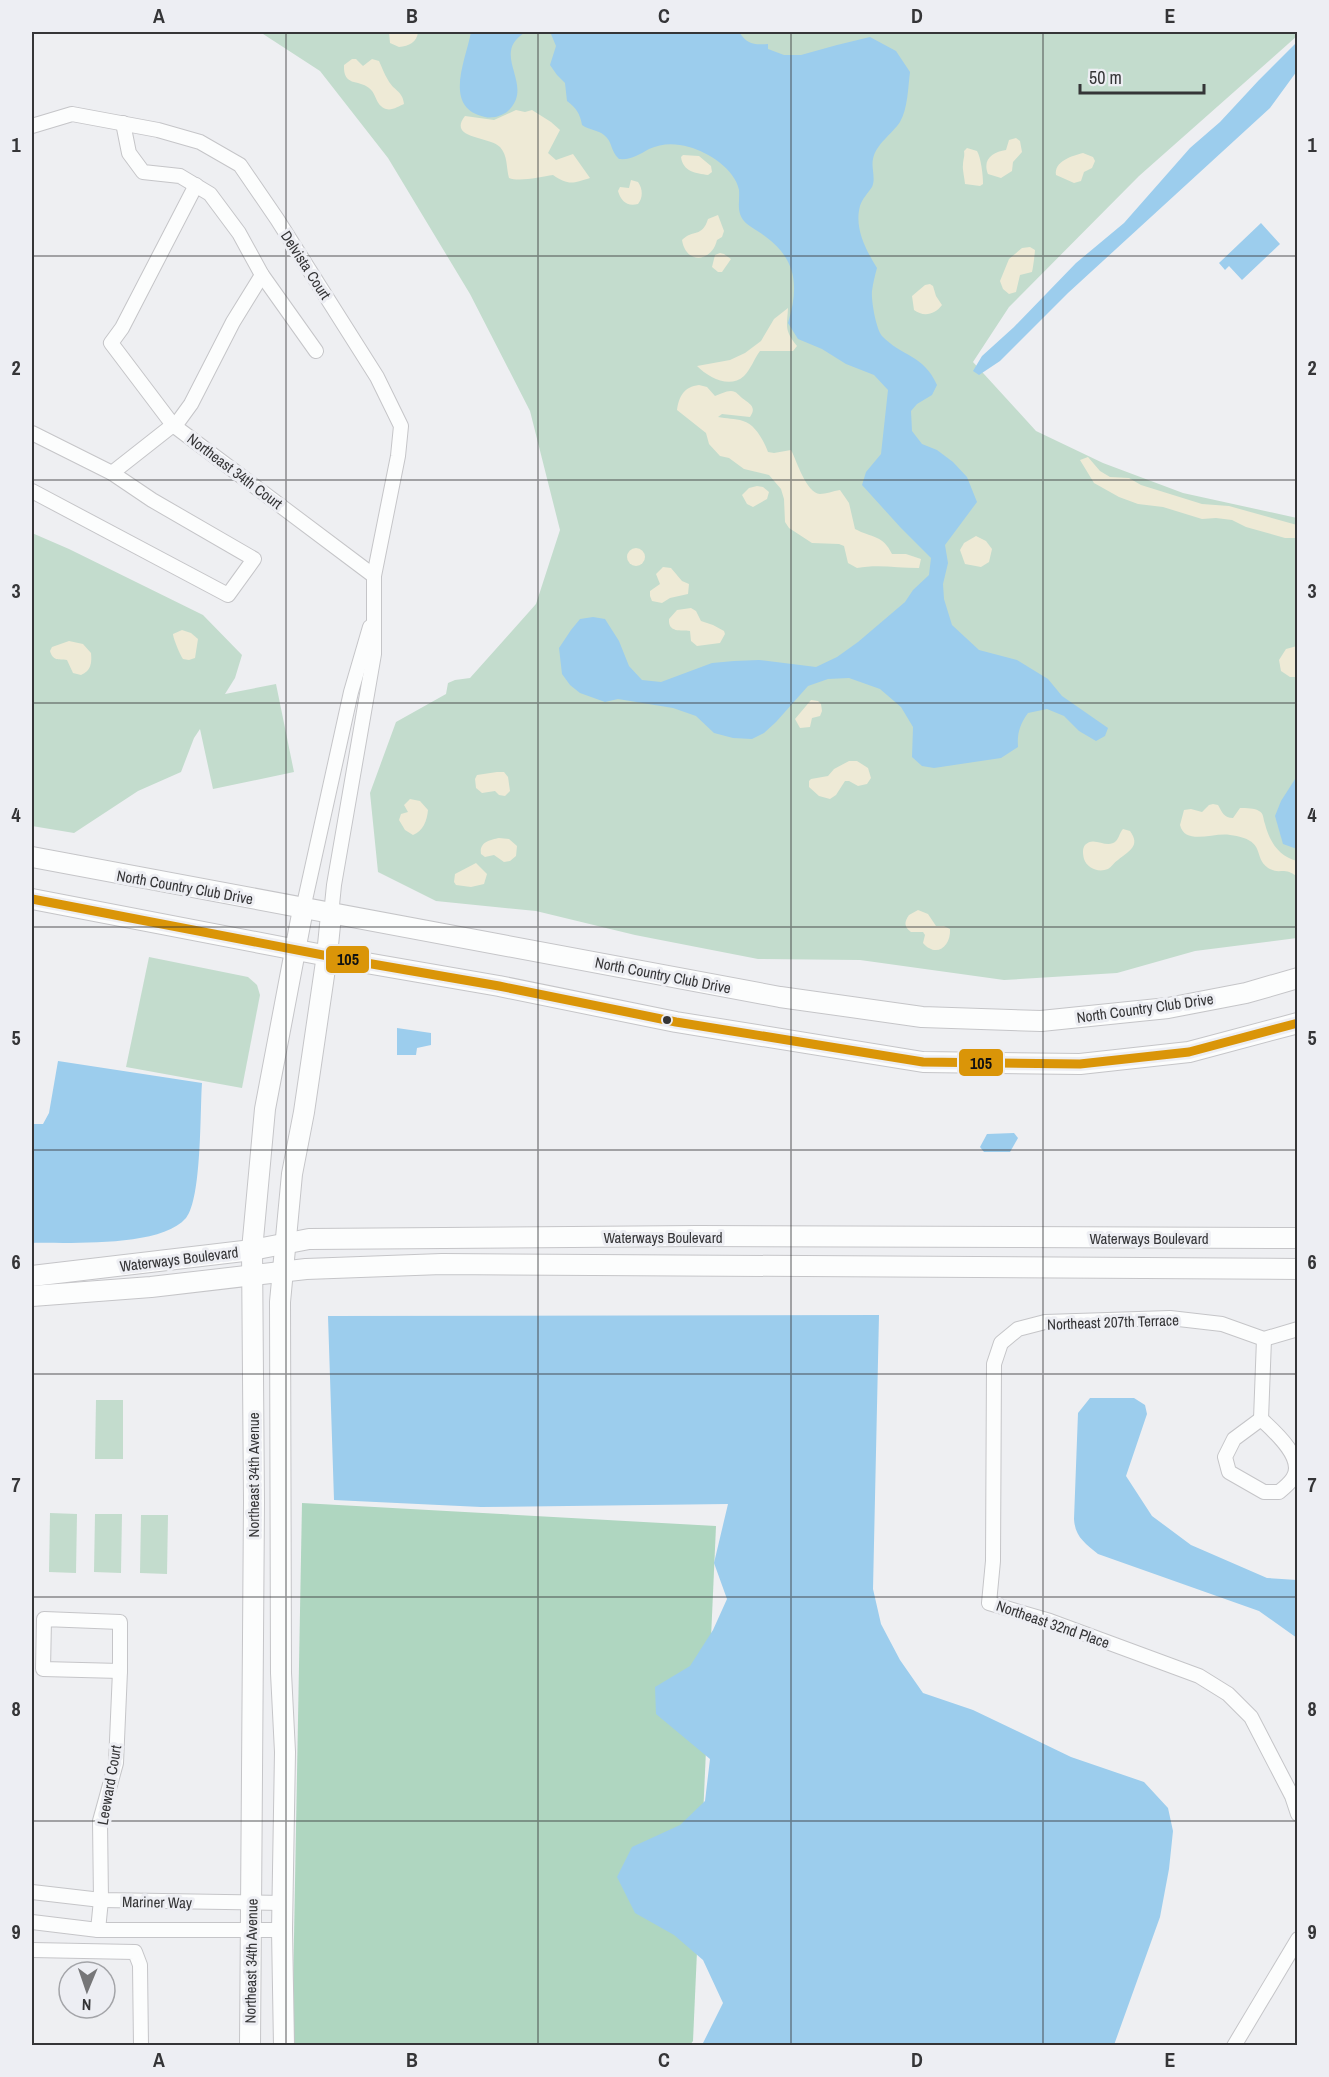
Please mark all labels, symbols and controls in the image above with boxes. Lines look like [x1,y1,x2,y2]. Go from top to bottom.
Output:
text: A [153,2,165,29]
text: B [406,2,418,29]
text: C [658,2,670,29]
text: D [911,2,923,29]
text: E [1165,2,1176,29]
scale bar [1080,57,1204,95]
text: 50 m [1089,65,1122,90]
text: 1 [11,131,21,158]
text: 1 [1307,131,1317,158]
street label: Delvista Court [276,227,336,304]
text: 2 [11,354,21,381]
text: 2 [1307,354,1317,381]
street label: Northeast 34th Court [183,428,287,514]
text: 3 [11,577,21,604]
text: 3 [1307,577,1317,604]
text: 4 [11,801,21,828]
text: 4 [1307,801,1317,828]
street label: North Country Club Drive [115,865,255,909]
line badge: 105 [325,945,370,974]
text: 105 [337,948,359,970]
street label: North Country Club Drive [593,952,733,999]
street label: North Country Club Drive [1075,988,1215,1028]
unlabelled marker [661,1014,673,1026]
text: 5 [11,1024,21,1051]
text: 5 [1307,1024,1317,1051]
line badge: 105 [958,1048,1004,1077]
text: 105 [970,1052,992,1074]
street label: Waterways Boulevard [603,1227,723,1248]
street label: Waterways Boulevard [1089,1228,1209,1249]
street label: Waterways Boulevard [119,1241,239,1277]
text: 6 [11,1248,21,1275]
text: 6 [1307,1248,1317,1275]
street label: Northeast 207th Terrace [1047,1309,1179,1335]
street label: Northeast 34th Avenue [243,1412,264,1537]
text: 7 [11,1471,21,1498]
text: 7 [1307,1471,1317,1498]
street label: Northeast 32nd Place [994,1595,1112,1653]
text: 8 [11,1695,21,1722]
text: 8 [1307,1695,1317,1722]
street label: Leeward Court [92,1743,126,1827]
street label: Mariner Way [122,1891,193,1913]
street label: Northeast 34th Avenue [239,1898,263,2024]
text: 9 [11,1918,21,1945]
text: 9 [1307,1918,1317,1945]
north arrow [57,1960,117,2020]
text: N [81,1994,92,2016]
text: A [153,2046,165,2073]
text: B [406,2046,418,2073]
text: C [658,2046,670,2073]
text: D [911,2046,923,2073]
text: E [1165,2046,1176,2073]

